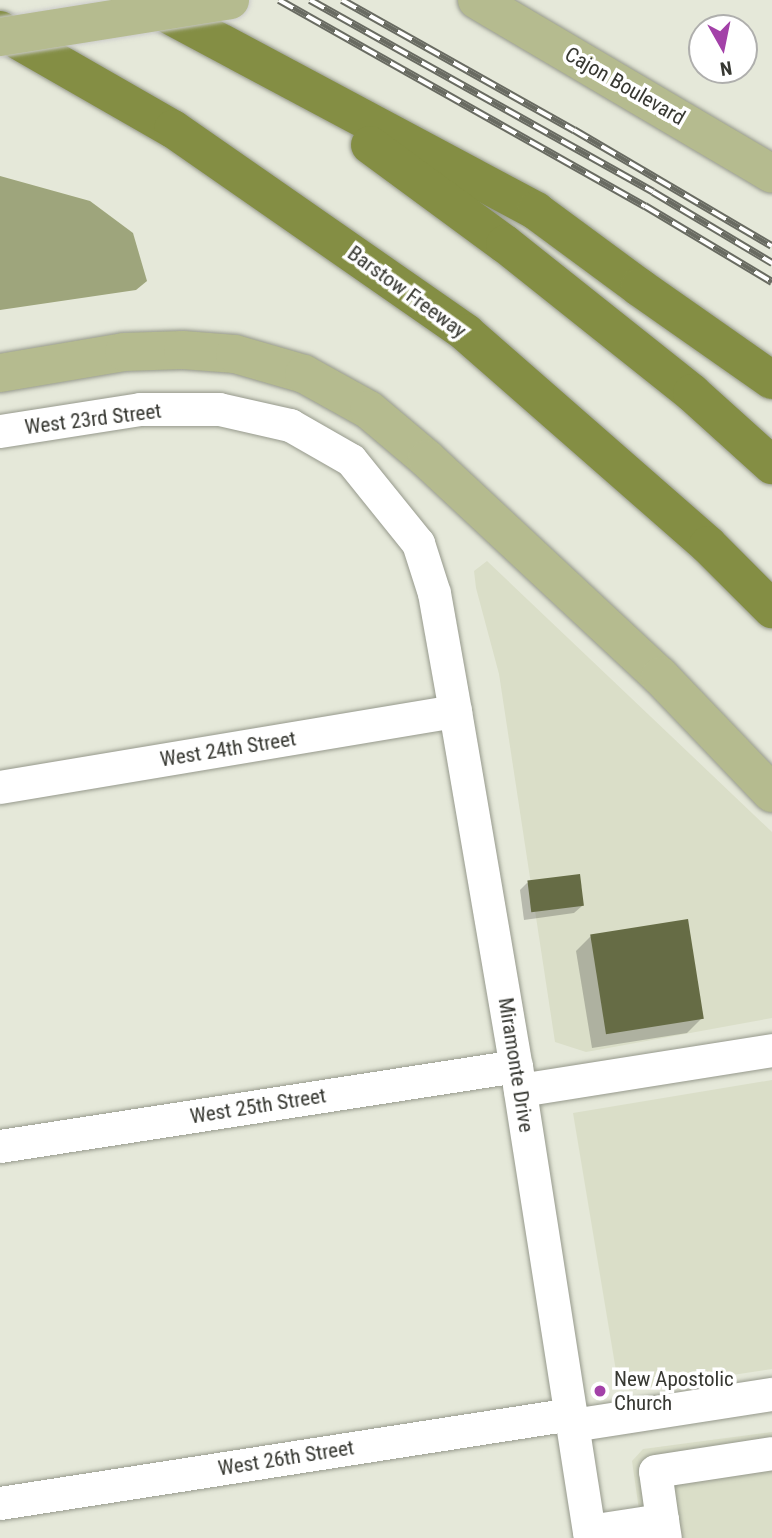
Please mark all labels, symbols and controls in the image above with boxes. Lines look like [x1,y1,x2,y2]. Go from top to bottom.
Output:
north arrow [688,14,758,84]
street label: Cajon Boulevard [561,41,689,131]
text: N [719,56,734,81]
street label: Barstow Freeway [343,241,471,343]
street label: West 23rd Street [23,398,163,440]
street label: West 24th Street [158,726,298,772]
street label: Miramonte Drive [493,996,539,1134]
street label: West 25th Street [188,1083,328,1129]
place label: New Apostolic Church [614,1366,734,1416]
marker: New Apostolic Church [592,1383,608,1399]
street label: West 26th Street [216,1435,356,1481]

